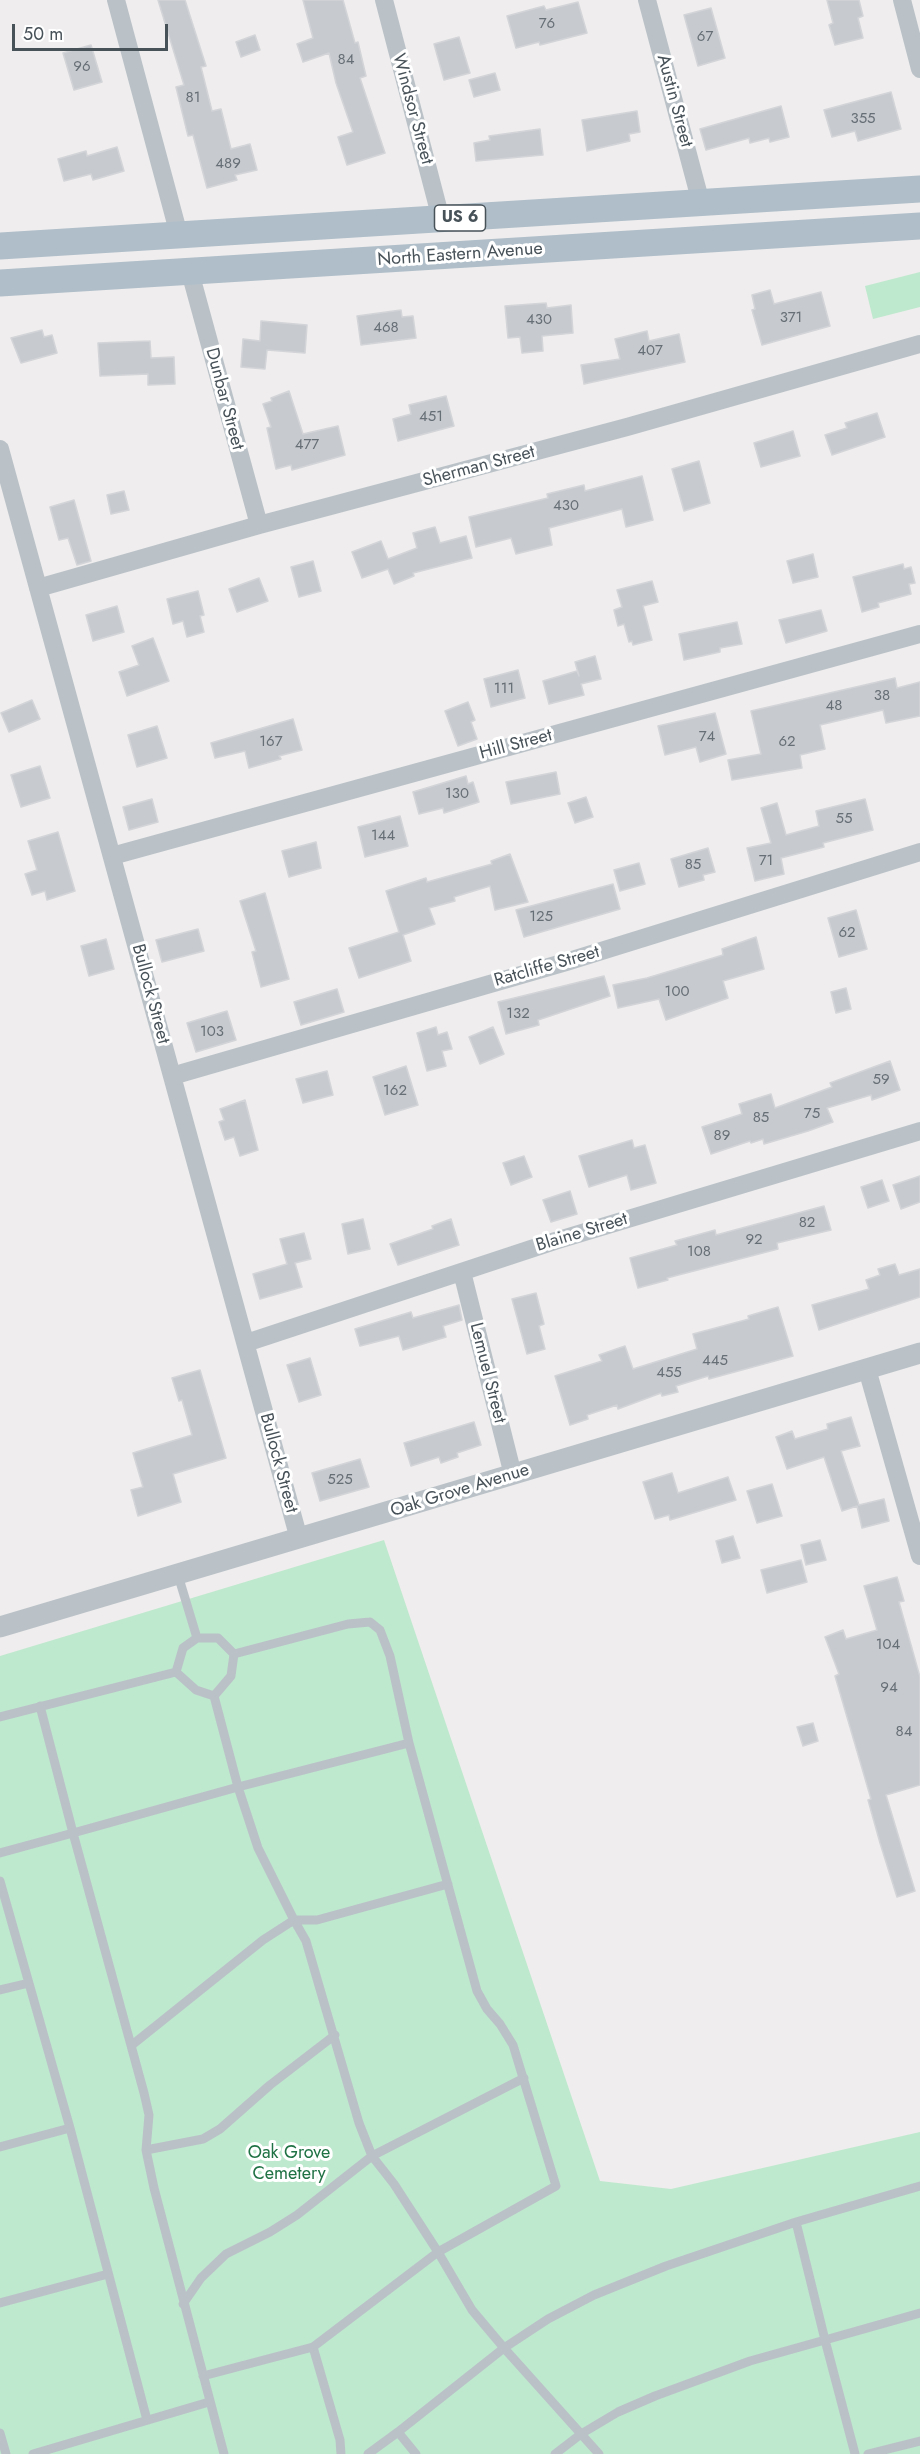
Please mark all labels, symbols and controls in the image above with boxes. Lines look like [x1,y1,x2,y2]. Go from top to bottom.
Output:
scale bar [15,12,171,50]
house number: 76 [539,15,555,33]
text: 50 m [23,21,63,47]
house number: 67 [697,28,713,46]
house number: 84 [338,51,354,69]
street label: Windsor Street [387,51,437,167]
street label: Austin Street [651,52,697,150]
house number: 96 [73,58,91,76]
house number: 81 [186,89,200,107]
house number: 355 [850,110,876,128]
house number: 489 [215,155,241,173]
road number: US 6 [434,205,486,231]
street label: North Eastern Avenue [377,238,543,272]
house number: 371 [780,309,802,327]
house number: 430 [526,311,552,329]
house number: 468 [373,319,399,337]
house number: 407 [637,342,663,360]
street label: Dunbar Street [200,346,248,452]
house number: 451 [419,408,443,426]
house number: 477 [295,436,319,454]
street label: Sherman Street [421,442,537,492]
house number: 430 [553,497,579,515]
house number: 111 [494,680,514,698]
house number: 38 [874,687,890,705]
house number: 48 [826,697,842,715]
street label: Hill Street [477,725,555,765]
house number: 74 [699,728,715,746]
house number: 167 [259,733,283,751]
house number: 62 [778,733,796,751]
house number: 130 [445,785,469,803]
house number: 55 [836,810,852,828]
house number: 144 [371,827,395,845]
house number: 71 [759,852,773,870]
house number: 85 [685,856,701,874]
house number: 125 [529,908,553,926]
house number: 62 [838,924,856,942]
street label: Bullock Street [126,942,174,1046]
street label: Ratcliffe Street [492,942,602,992]
house number: 100 [665,983,689,1001]
house number: 132 [506,1005,530,1023]
house number: 103 [200,1023,224,1041]
house number: 59 [872,1071,890,1089]
house number: 162 [383,1082,407,1100]
house number: 75 [804,1105,820,1123]
house number: 85 [753,1109,769,1127]
house number: 89 [714,1127,730,1145]
street label: Blaine Street [534,1209,630,1257]
house number: 82 [799,1214,815,1232]
house number: 92 [745,1231,763,1249]
house number: 108 [687,1243,711,1261]
street label: Lemuel Street [464,1321,510,1425]
house number: 445 [702,1352,728,1370]
house number: 455 [656,1364,682,1382]
street label: Bullock Street [254,1411,302,1515]
street label: Oak Grove Avenue [388,1460,532,1522]
house number: 525 [327,1471,353,1489]
house number: 104 [876,1636,900,1654]
house number: 94 [880,1679,898,1697]
house number: 84 [896,1723,912,1741]
park label: Oak Grove Cemetery [248,2143,330,2186]

